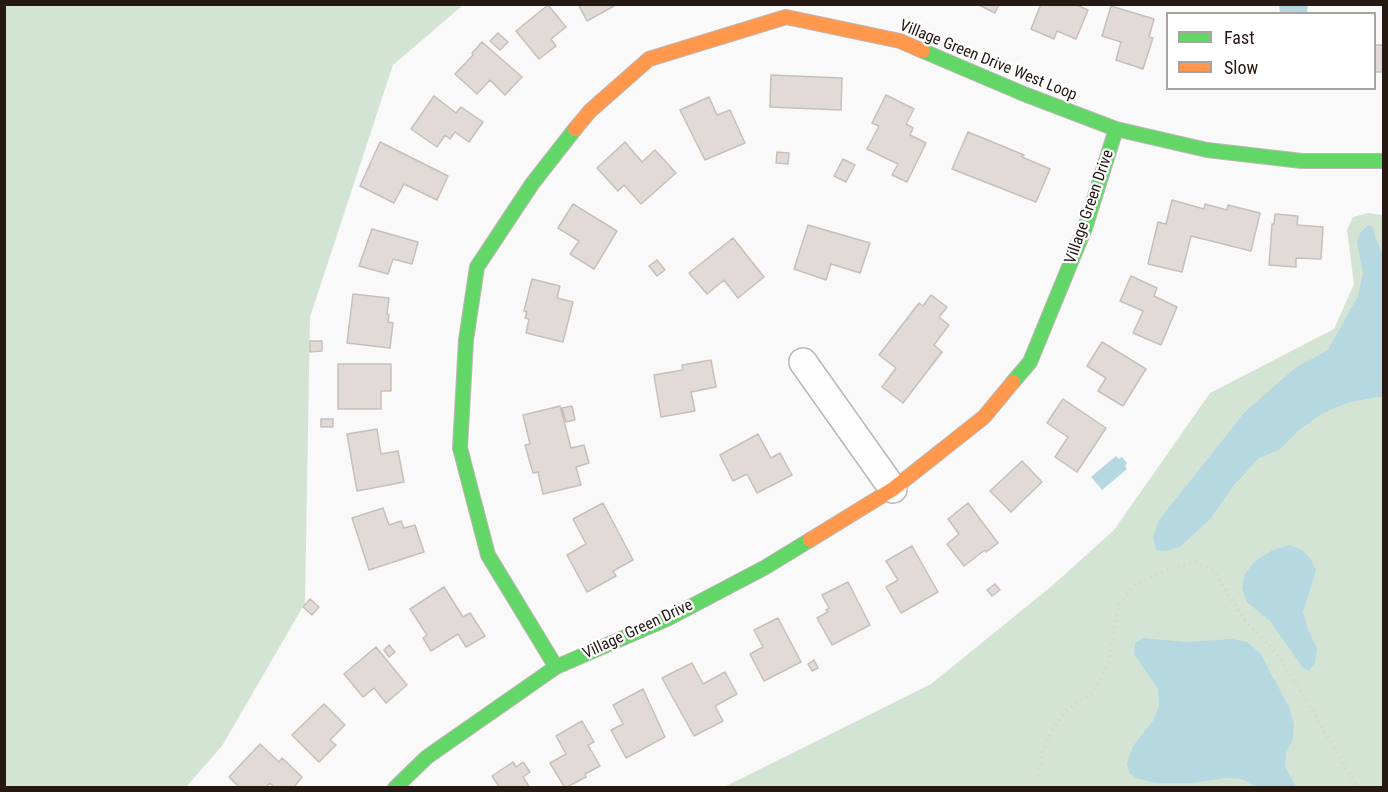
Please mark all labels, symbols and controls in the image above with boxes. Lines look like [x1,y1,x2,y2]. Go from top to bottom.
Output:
legend [1166,12,1376,90]
street label: Village Green Drive West Loop [896,17,1080,105]
text: Fast [1224,27,1255,48]
text: Slow [1224,57,1258,78]
street label: Village Green Drive [1062,148,1118,266]
street label: Village Green Drive [580,596,696,664]

